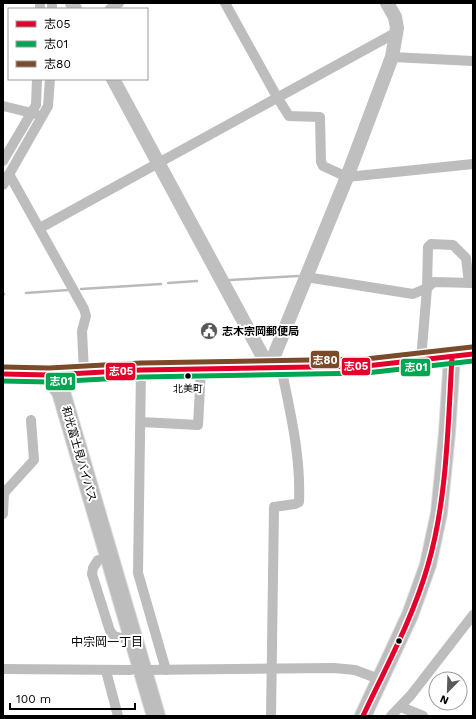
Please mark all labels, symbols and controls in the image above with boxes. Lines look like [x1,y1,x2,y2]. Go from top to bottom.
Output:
legend [8,8,148,80]
text: 志05 [44,17,70,31]
text: 志01 [44,37,68,51]
text: 志80 [44,57,71,71]
public building icon: 志木宗岡郵便局 [199,321,219,341]
place label: 志木宗岡郵便局 [222,325,299,338]
line badge: 志80 [310,350,340,369]
text: 志80 [313,354,337,367]
line badge: 志05 [341,357,371,376]
line badge: 志01 [400,358,431,377]
text: 志05 [344,360,368,373]
text: 志01 [405,361,427,374]
line badge: 志05 [105,362,136,381]
text: 志05 [109,365,133,378]
marker: 北美町 [183,371,193,381]
line badge: 志01 [45,372,76,391]
text: 志01 [50,375,72,388]
place label: 北美町 [173,383,203,394]
street label: 和光富士見バイパス [59,405,99,503]
district label: 中宗岡一丁目 [71,635,143,649]
unlabelled marker [394,636,404,646]
north arrow [428,671,468,711]
scale bar [10,685,135,711]
text: 100 m [16,692,51,706]
text: N [438,692,451,707]

